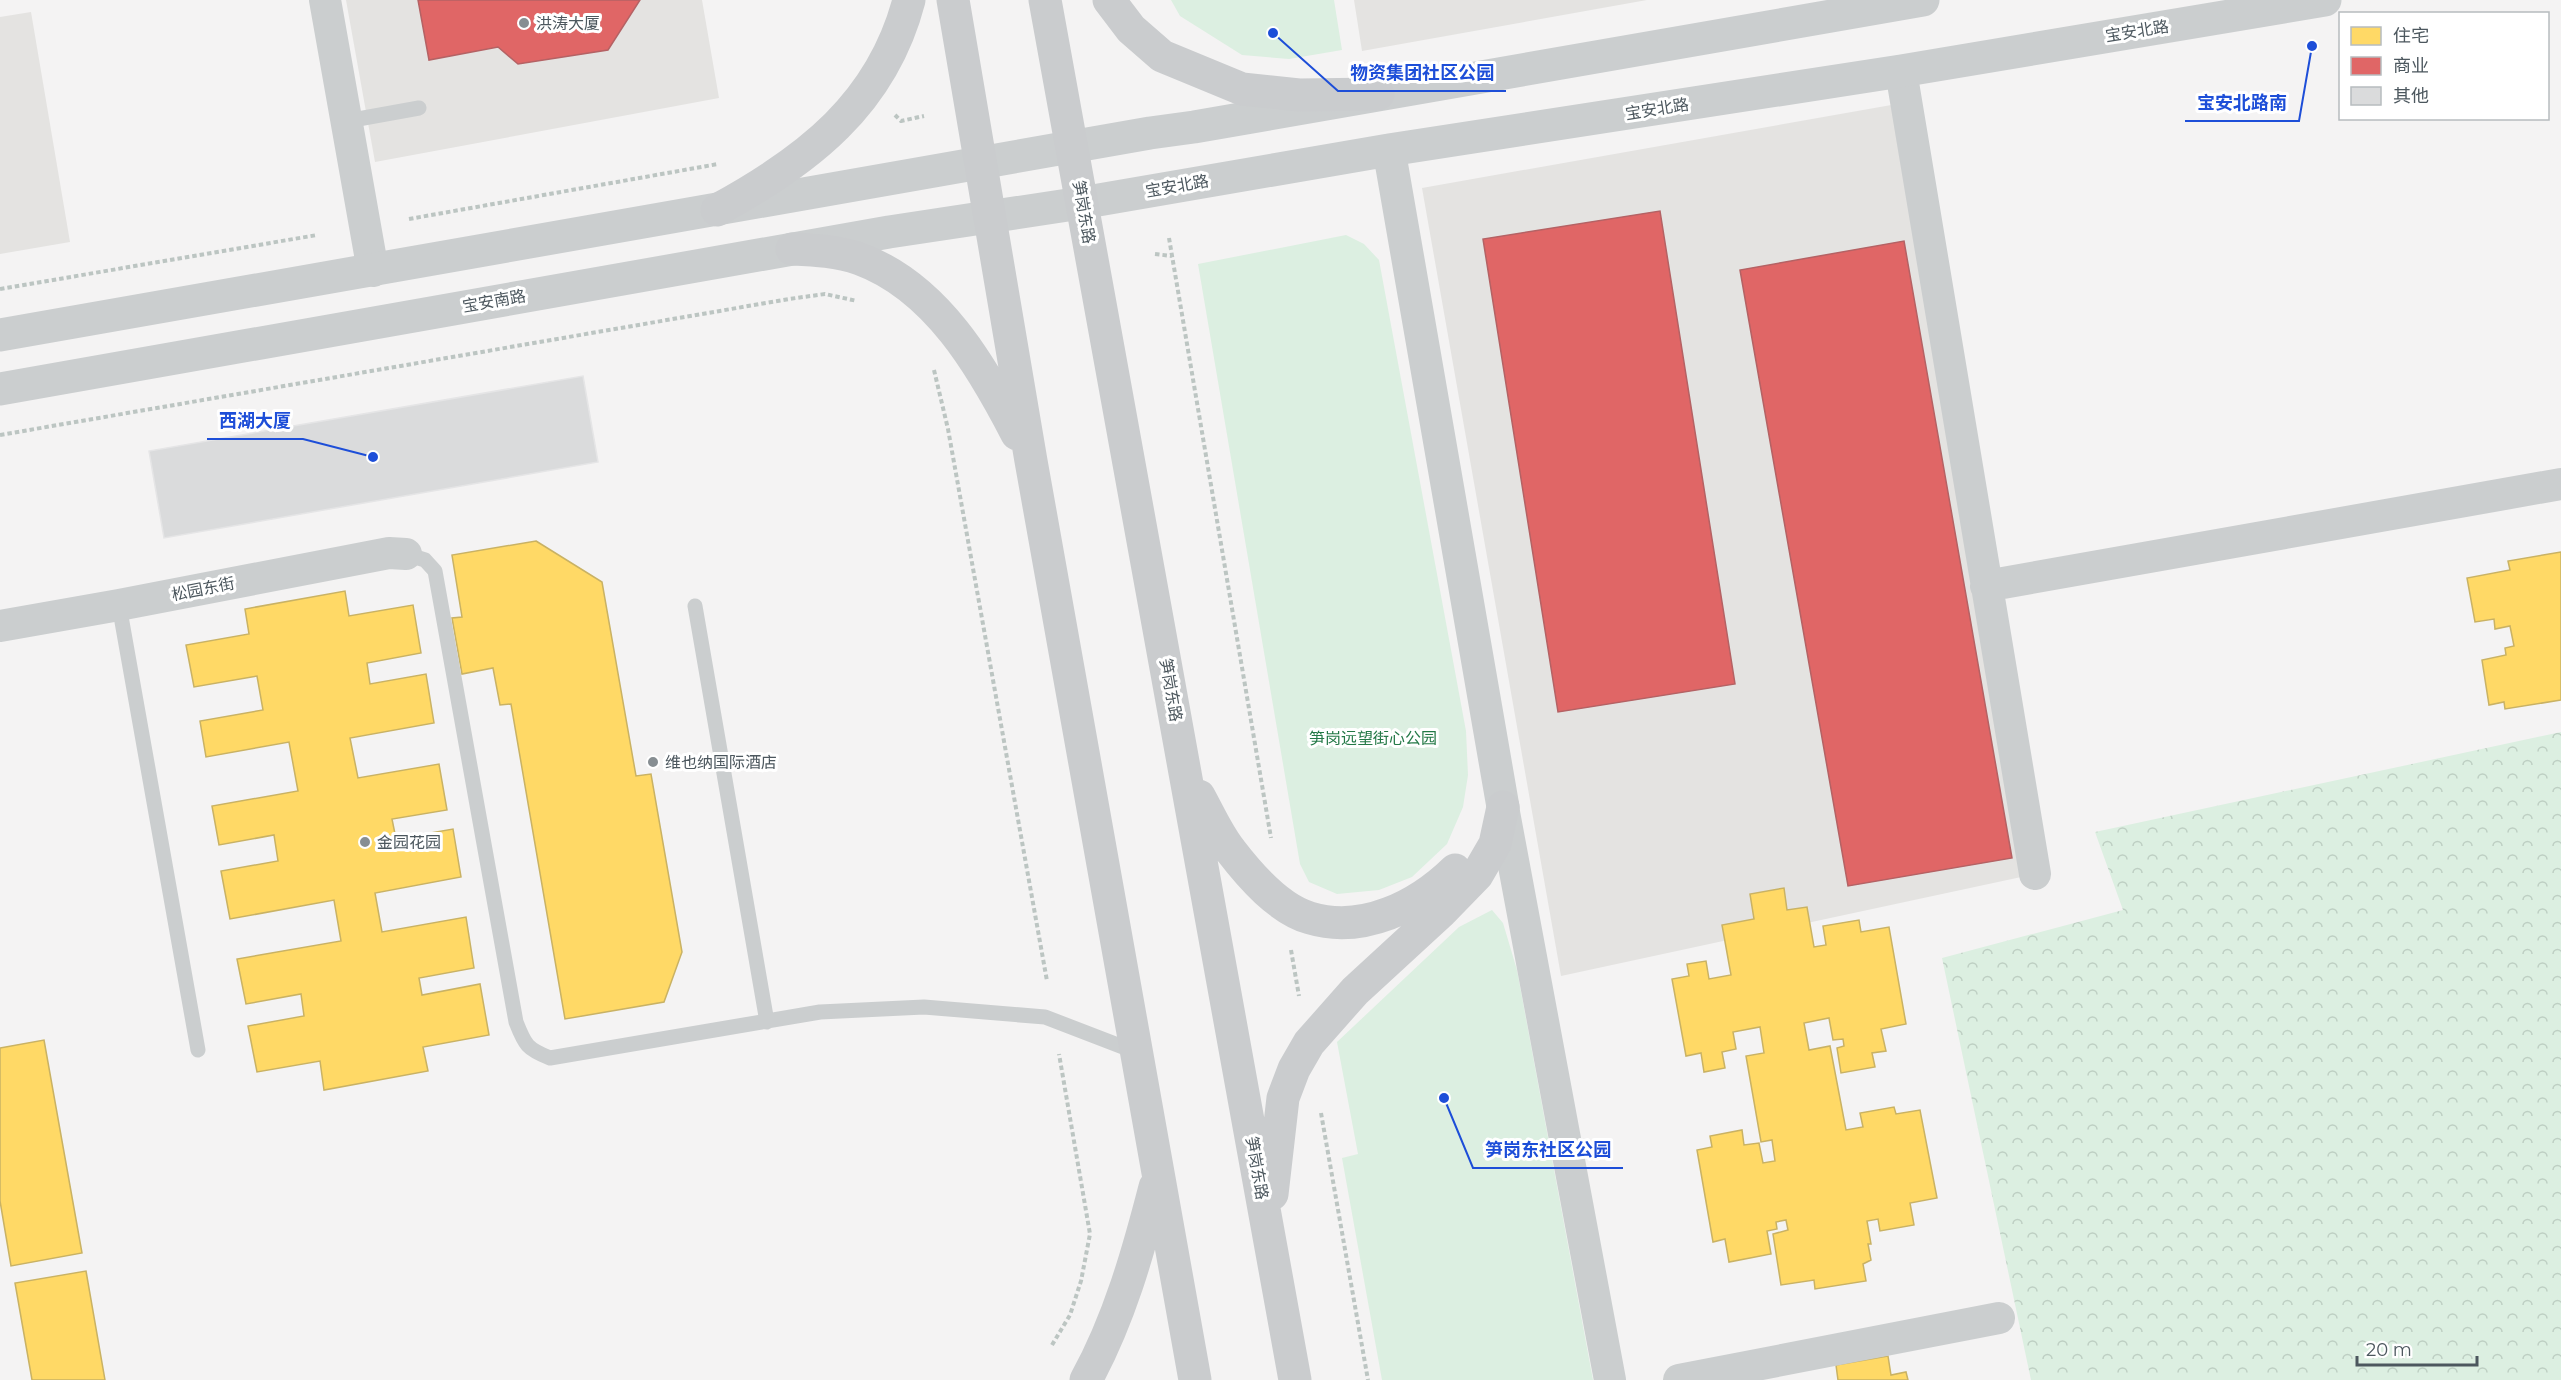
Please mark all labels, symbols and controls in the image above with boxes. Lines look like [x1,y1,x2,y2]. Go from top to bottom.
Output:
legend [2339,12,2549,120]
place label: 洪涛大厦 [536,14,600,33]
marker: 洪涛大厦 [517,16,531,30]
street label: 宝安北路 [2104,17,2170,45]
text: 住宅 [2393,25,2429,47]
callout: 物资集团社区公园 [1338,55,1506,91]
text: 商业 [2393,55,2429,77]
text: 物资集团社区公园 [1350,62,1494,84]
callout: 宝安北路南 [2185,85,2299,121]
text: 其他 [2393,85,2429,107]
text: 宝安北路南 [2197,92,2287,114]
street label: 宝安北路 [1624,95,1690,123]
street label: 宝安北路 [1144,171,1210,201]
street label: 笋岗东路 [1069,179,1099,245]
street label: 宝安南路 [461,286,527,316]
callout: 西湖大厦 [207,403,303,439]
text: 西湖大厦 [219,410,291,432]
street label: 松园东街 [170,574,236,604]
street label: 笋岗东路 [1156,657,1186,723]
park label: 笋岗远望街心公园 [1309,729,1437,748]
place label: 维也纳国际酒店 [665,753,777,772]
marker: 维也纳国际酒店 [646,755,660,769]
place label: 金园花园 [377,833,441,852]
marker: 金园花园 [358,835,372,849]
callout: 笋岗东社区公园 [1473,1132,1623,1168]
street label: 笋岗东路 [1242,1135,1272,1201]
text: 笋岗东社区公园 [1485,1139,1611,1161]
scale bar [2357,1329,2477,1367]
text: 20 m [2366,1339,2412,1361]

